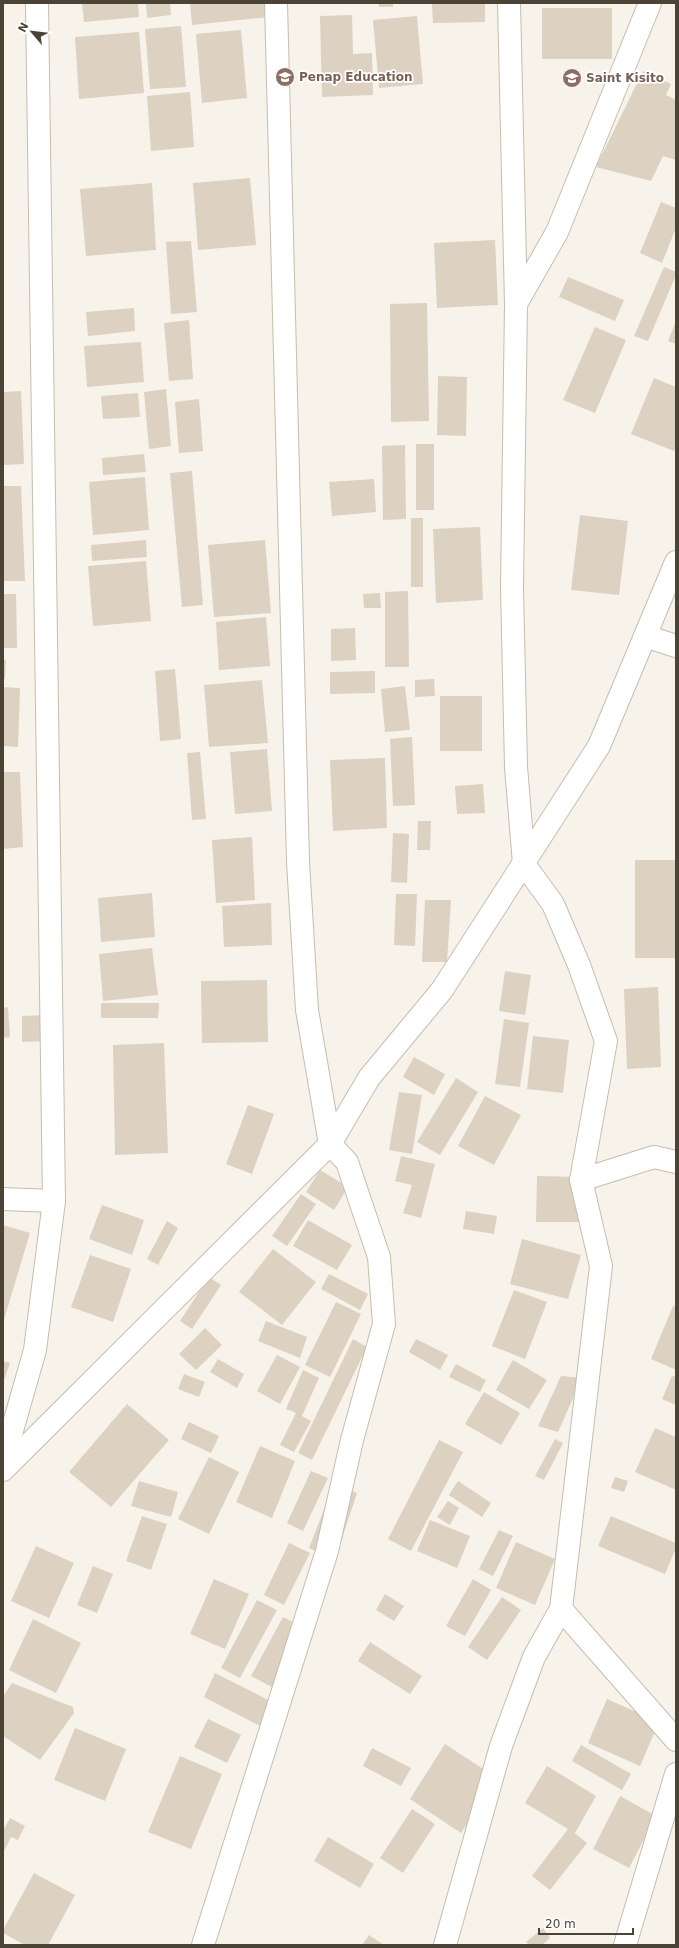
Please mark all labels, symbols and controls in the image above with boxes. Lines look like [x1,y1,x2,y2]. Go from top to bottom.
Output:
north arrow [12,12,52,52]
text: N [16,20,32,35]
school or university icon: Penap Education [274,66,296,88]
school or university icon: Saint Kisito [561,67,583,89]
place label: Penap Education [299,70,413,84]
place label: Saint Kisito [586,71,664,85]
scale bar [539,1910,633,1936]
text: 20 m [545,1917,576,1931]

